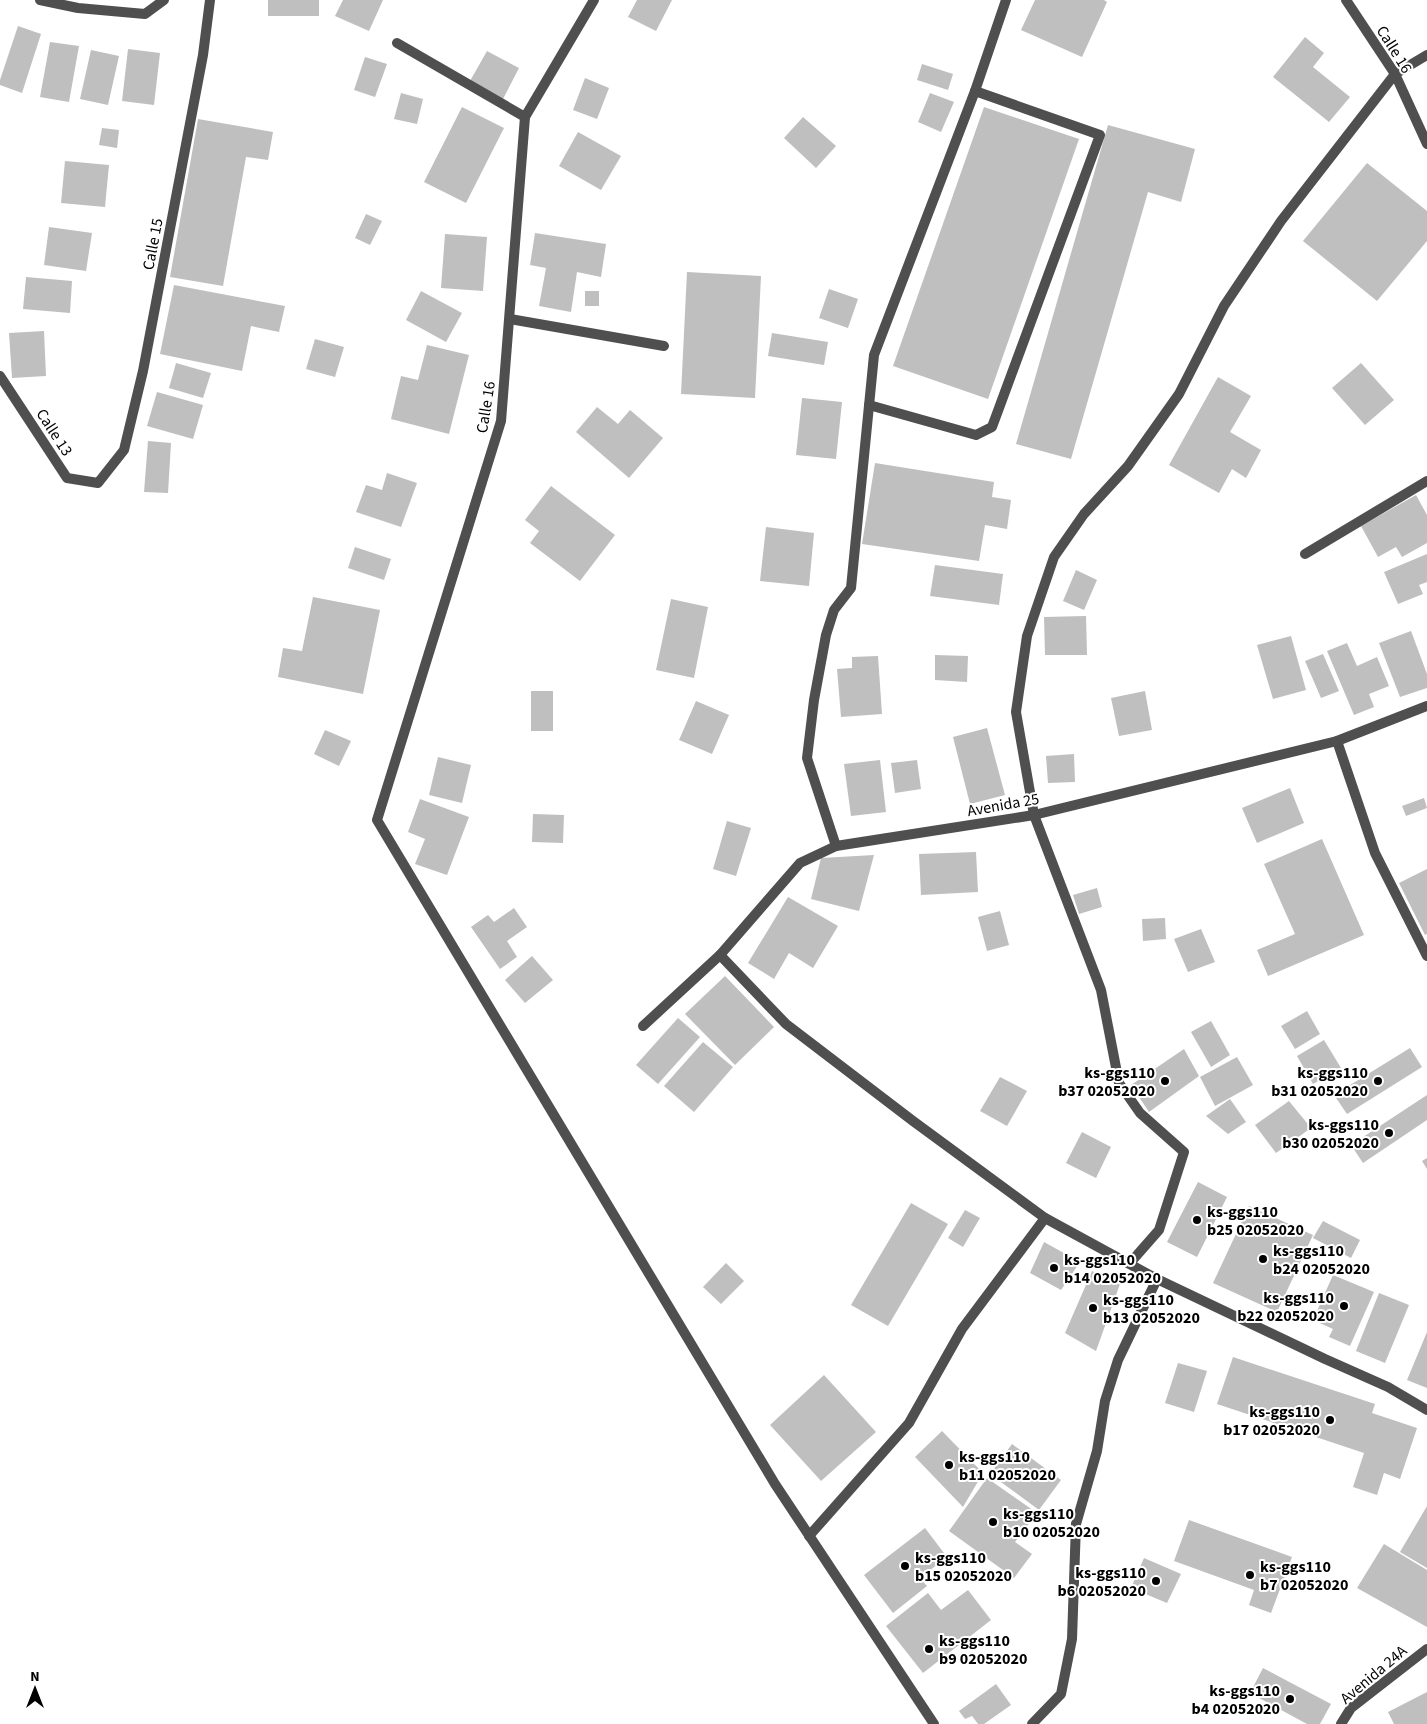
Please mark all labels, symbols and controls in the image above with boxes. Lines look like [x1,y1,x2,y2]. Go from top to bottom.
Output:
street label: Calle 16 [1371,21,1417,78]
street label: Calle 15 [137,216,169,272]
street label: Calle 16 [471,380,501,435]
street label: Calle 13 [31,405,78,461]
street label: Avenida 25 [965,788,1041,822]
place label: ks-ggs110 b37 02052020 [1058,1062,1155,1102]
place label: ks-ggs110 b31 02052020 [1271,1062,1368,1102]
marker: ks-ggs110 b37 02052020 [1159,1075,1171,1087]
marker: ks-ggs110 b31 02052020 [1372,1075,1384,1087]
place label: ks-ggs110 b30 02052020 [1282,1114,1379,1154]
marker: ks-ggs110 b30 02052020 [1383,1127,1395,1139]
place label: ks-ggs110 b25 02052020 [1207,1201,1304,1241]
marker: ks-ggs110 b25 02052020 [1191,1214,1203,1226]
place label: ks-ggs110 b24 02052020 [1273,1240,1370,1280]
place label: ks-ggs110 b14 02052020 [1064,1249,1161,1289]
marker: ks-ggs110 b24 02052020 [1257,1253,1269,1265]
marker: ks-ggs110 b14 02052020 [1048,1262,1060,1274]
place label: ks-ggs110 b22 02052020 [1237,1287,1334,1327]
place label: ks-ggs110 b13 02052020 [1103,1289,1200,1329]
marker: ks-ggs110 b22 02052020 [1338,1300,1350,1312]
marker: ks-ggs110 b13 02052020 [1087,1302,1099,1314]
place label: ks-ggs110 b17 02052020 [1223,1401,1320,1441]
marker: ks-ggs110 b17 02052020 [1324,1414,1336,1426]
place label: ks-ggs110 b11 02052020 [959,1446,1056,1486]
marker: ks-ggs110 b11 02052020 [943,1459,955,1471]
place label: ks-ggs110 b10 02052020 [1003,1503,1100,1543]
marker: ks-ggs110 b10 02052020 [987,1516,999,1528]
place label: ks-ggs110 b15 02052020 [915,1547,1012,1587]
place label: ks-ggs110 b7 02052020 [1260,1556,1348,1596]
marker: ks-ggs110 b15 02052020 [899,1560,911,1572]
place label: ks-ggs110 b6 02052020 [1058,1562,1146,1602]
marker: ks-ggs110 b7 02052020 [1244,1569,1256,1581]
marker: ks-ggs110 b6 02052020 [1150,1575,1162,1587]
place label: ks-ggs110 b9 02052020 [939,1630,1027,1670]
street label: Avenida 24A [1335,1640,1412,1709]
marker: ks-ggs110 b9 02052020 [923,1643,935,1655]
north arrow [10,1664,60,1714]
text: N [30,1667,40,1687]
place label: ks-ggs110 b4 02052020 [1192,1680,1280,1720]
marker: ks-ggs110 b4 02052020 [1284,1693,1296,1705]

